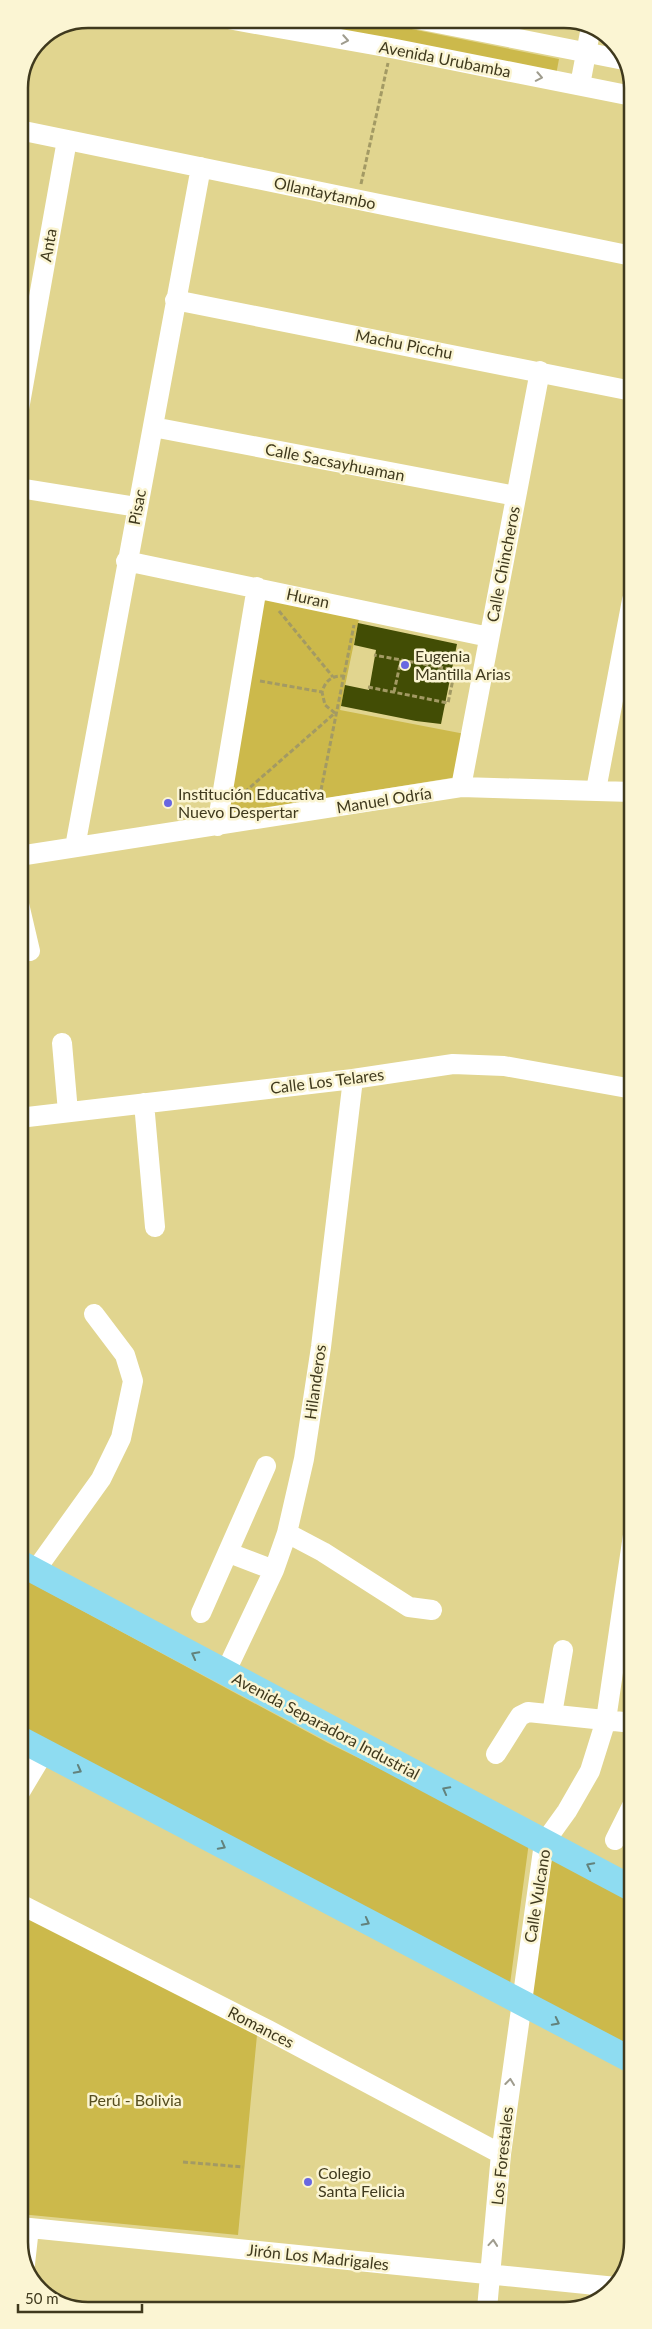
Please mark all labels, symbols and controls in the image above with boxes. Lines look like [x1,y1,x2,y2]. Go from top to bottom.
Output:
one-way arrow [341,34,350,44]
street label: Avenida Urubamba [378,36,513,81]
one-way arrow [535,71,544,82]
street label: Ollantaytambo [272,172,378,213]
street label: Anta [35,227,60,263]
street label: Machu Picchu [354,325,454,362]
street label: Calle Sacsayhuaman [264,439,406,484]
street label: Pisac [124,487,149,526]
street label: Calle Chincheros [482,504,523,623]
street label: Huran [285,584,331,611]
place label: Eugenia Mantilla Arias [415,646,511,683]
marker: Eugenia Mantilla Arias [399,659,411,671]
street label: Manuel Odría [335,783,433,816]
place label: Institución Educativa Nuevo Despertar [178,784,324,821]
marker: Institución Educativa Nuevo Despertar [162,797,174,809]
street label: Calle Los Telares [269,1064,385,1097]
street label: Hilanderos [300,1343,329,1421]
one-way arrow [191,1651,200,1661]
street label: Avenida Separadora Industrial [229,1668,423,1783]
one-way arrow [73,1764,82,1774]
one-way arrow [442,1786,451,1796]
one-way arrow [217,1840,226,1850]
street label: Calle Vulcano [520,1848,553,1944]
one-way arrow [586,1862,595,1872]
one-way arrow [361,1916,370,1926]
street label: Romances [225,2002,297,2051]
one-way arrow [551,2016,560,2026]
one-way arrow [504,2077,515,2085]
park label: Perú - Bolivia [88,2090,182,2109]
street label: Los Forestales [487,2106,516,2206]
place label: Colegio Santa Felicia [318,2163,405,2200]
marker: Colegio Santa Felicia [302,2176,314,2188]
one-way arrow [488,2239,499,2247]
street label: Jirón Los Madrigales [246,2240,390,2273]
scale bar [18,2282,141,2314]
text: 50 m [25,2289,59,2307]

